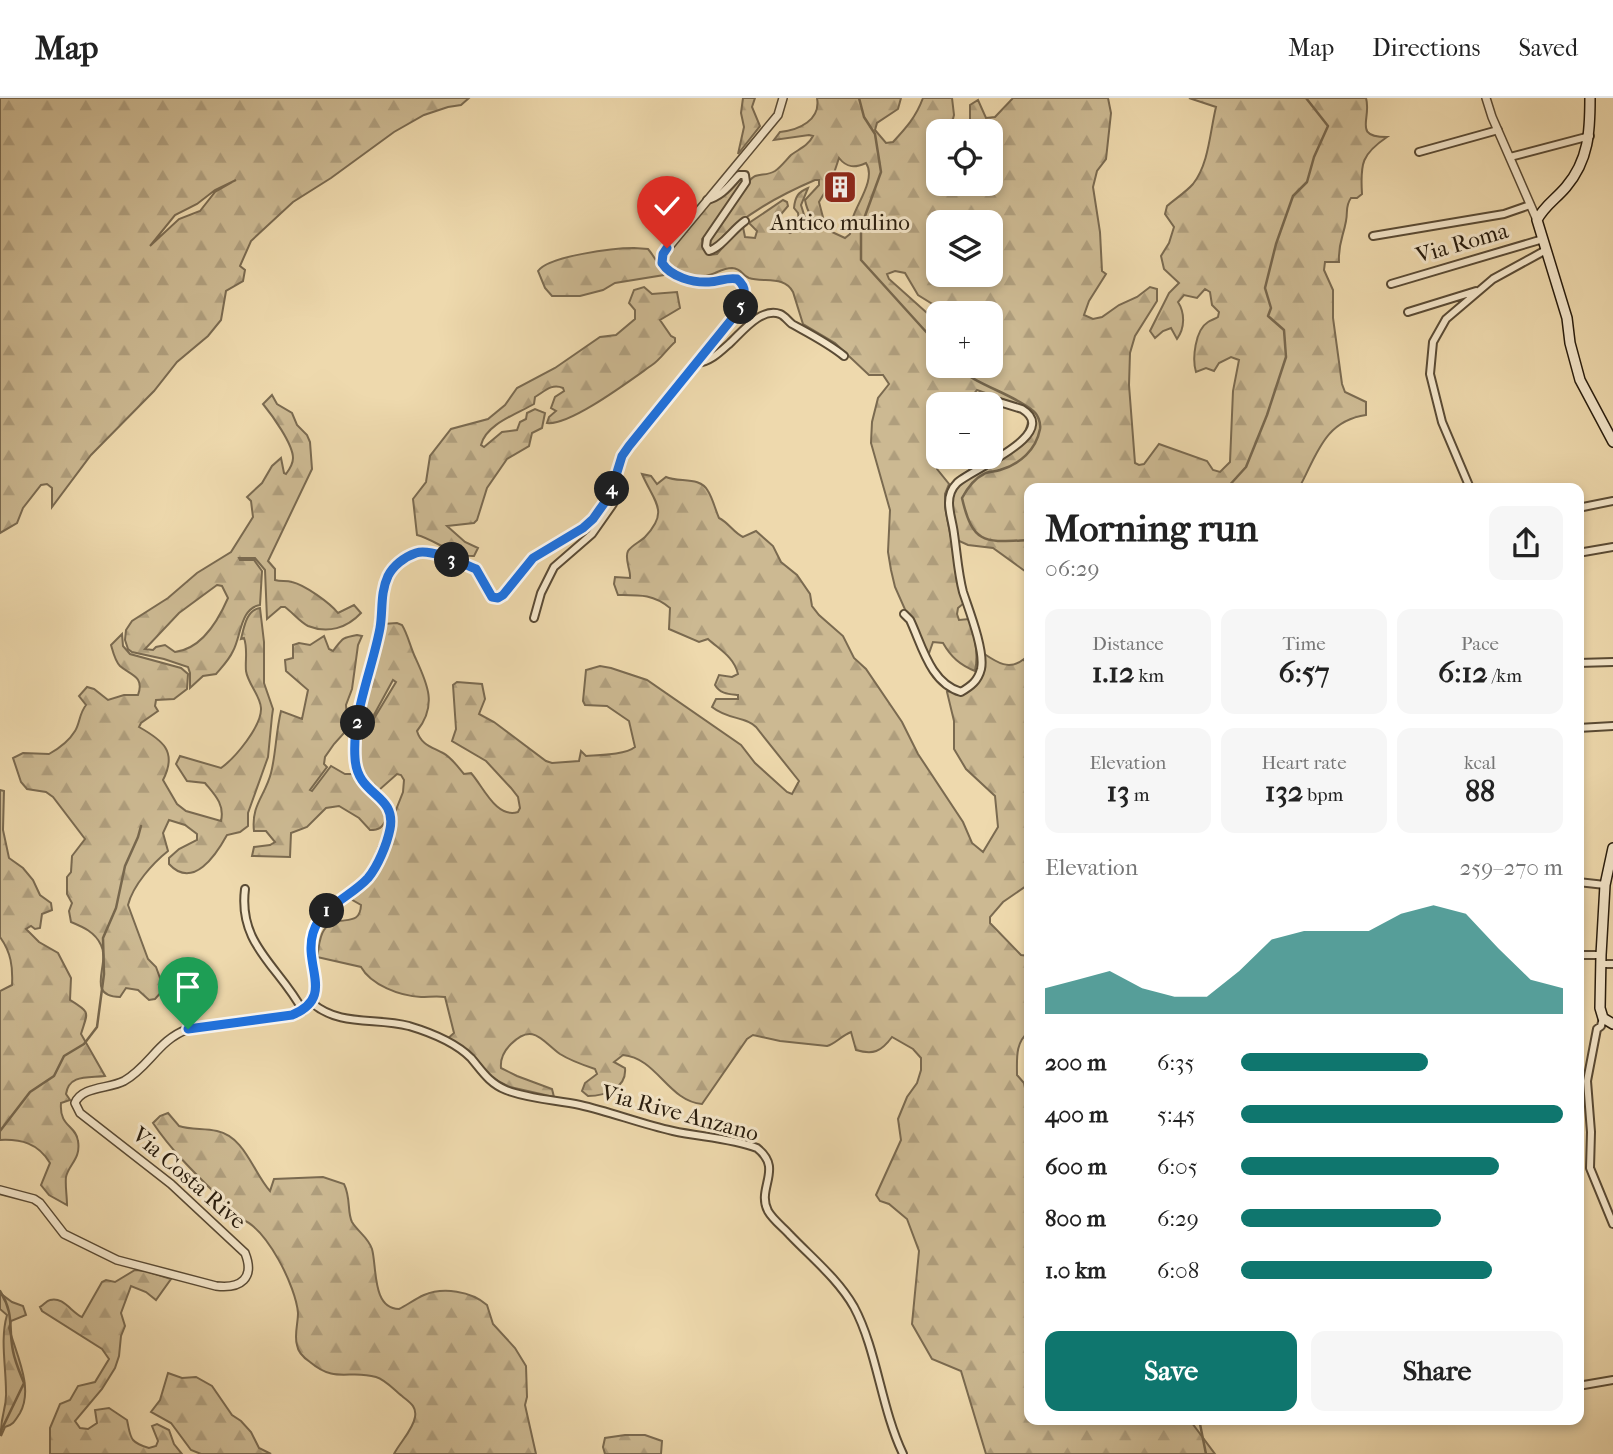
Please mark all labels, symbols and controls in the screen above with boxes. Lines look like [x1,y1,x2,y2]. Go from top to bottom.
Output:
text: Map [35,29,98,68]
text: Map [1288,34,1334,62]
text: Directions [1372,34,1480,62]
text: Saved [1518,34,1578,62]
map controls [926,119,1003,469]
button: locate [926,119,1003,196]
building icon: Antico mulino [821,168,859,206]
pin [637,176,697,248]
icon: check [648,187,686,225]
place label: Antico mulino [769,209,910,236]
button: layers [926,210,1003,287]
street label: Via Roma [1412,217,1512,269]
pin: 5 [724,290,758,325]
text: 5 [736,295,745,317]
button: + [926,301,1003,378]
button: − [926,392,1003,469]
pin: 4 [594,472,630,506]
text: 4 [606,477,617,499]
text: Morning run [1045,506,1258,551]
button: share [1489,506,1563,580]
pin: 3 [434,542,470,578]
text: 3 [448,548,455,570]
text: 06:29 [1045,555,1100,582]
text: Distance [1092,633,1164,655]
text: Time [1282,633,1326,655]
text: Pace [1461,633,1499,655]
text: 1.12 [1092,655,1134,690]
text: 6:57 [1279,655,1329,690]
text: 6:12 [1438,655,1488,690]
text: km [1134,665,1164,687]
text: /km [1488,665,1522,687]
pin: 2 [340,706,376,740]
text: 2 [353,711,362,733]
text: Elevation [1090,752,1166,774]
text: Heart rate [1261,752,1347,774]
text: kcal [1464,752,1496,774]
text: 13 [1107,774,1130,809]
text: 132 [1265,774,1303,809]
text: 88 [1465,774,1495,809]
text: m [1130,784,1149,806]
text: bpm [1303,784,1343,806]
text: Elevation [1045,854,1138,881]
text: 259–270 m [1460,854,1563,881]
pin: 1 [310,894,344,928]
text: 1 [323,899,330,921]
pin [158,957,218,1029]
icon: arrive [169,968,207,1006]
text: 200 m [1045,1049,1106,1076]
text: 6:35 [1157,1049,1194,1076]
street label: Via Rive Anzano [597,1079,762,1147]
text: 400 m [1045,1101,1108,1128]
text: 5:45 [1157,1101,1195,1128]
street label: Via Costa Rive [126,1121,252,1235]
text: 600 m [1045,1153,1107,1180]
text: 6:05 [1157,1153,1198,1180]
text: 800 m [1045,1205,1106,1232]
text: 6:29 [1157,1205,1199,1232]
text: 1.0 km [1045,1257,1106,1284]
text: 6:08 [1157,1257,1199,1284]
button: Save [1045,1331,1297,1411]
button: Share [1311,1331,1563,1411]

